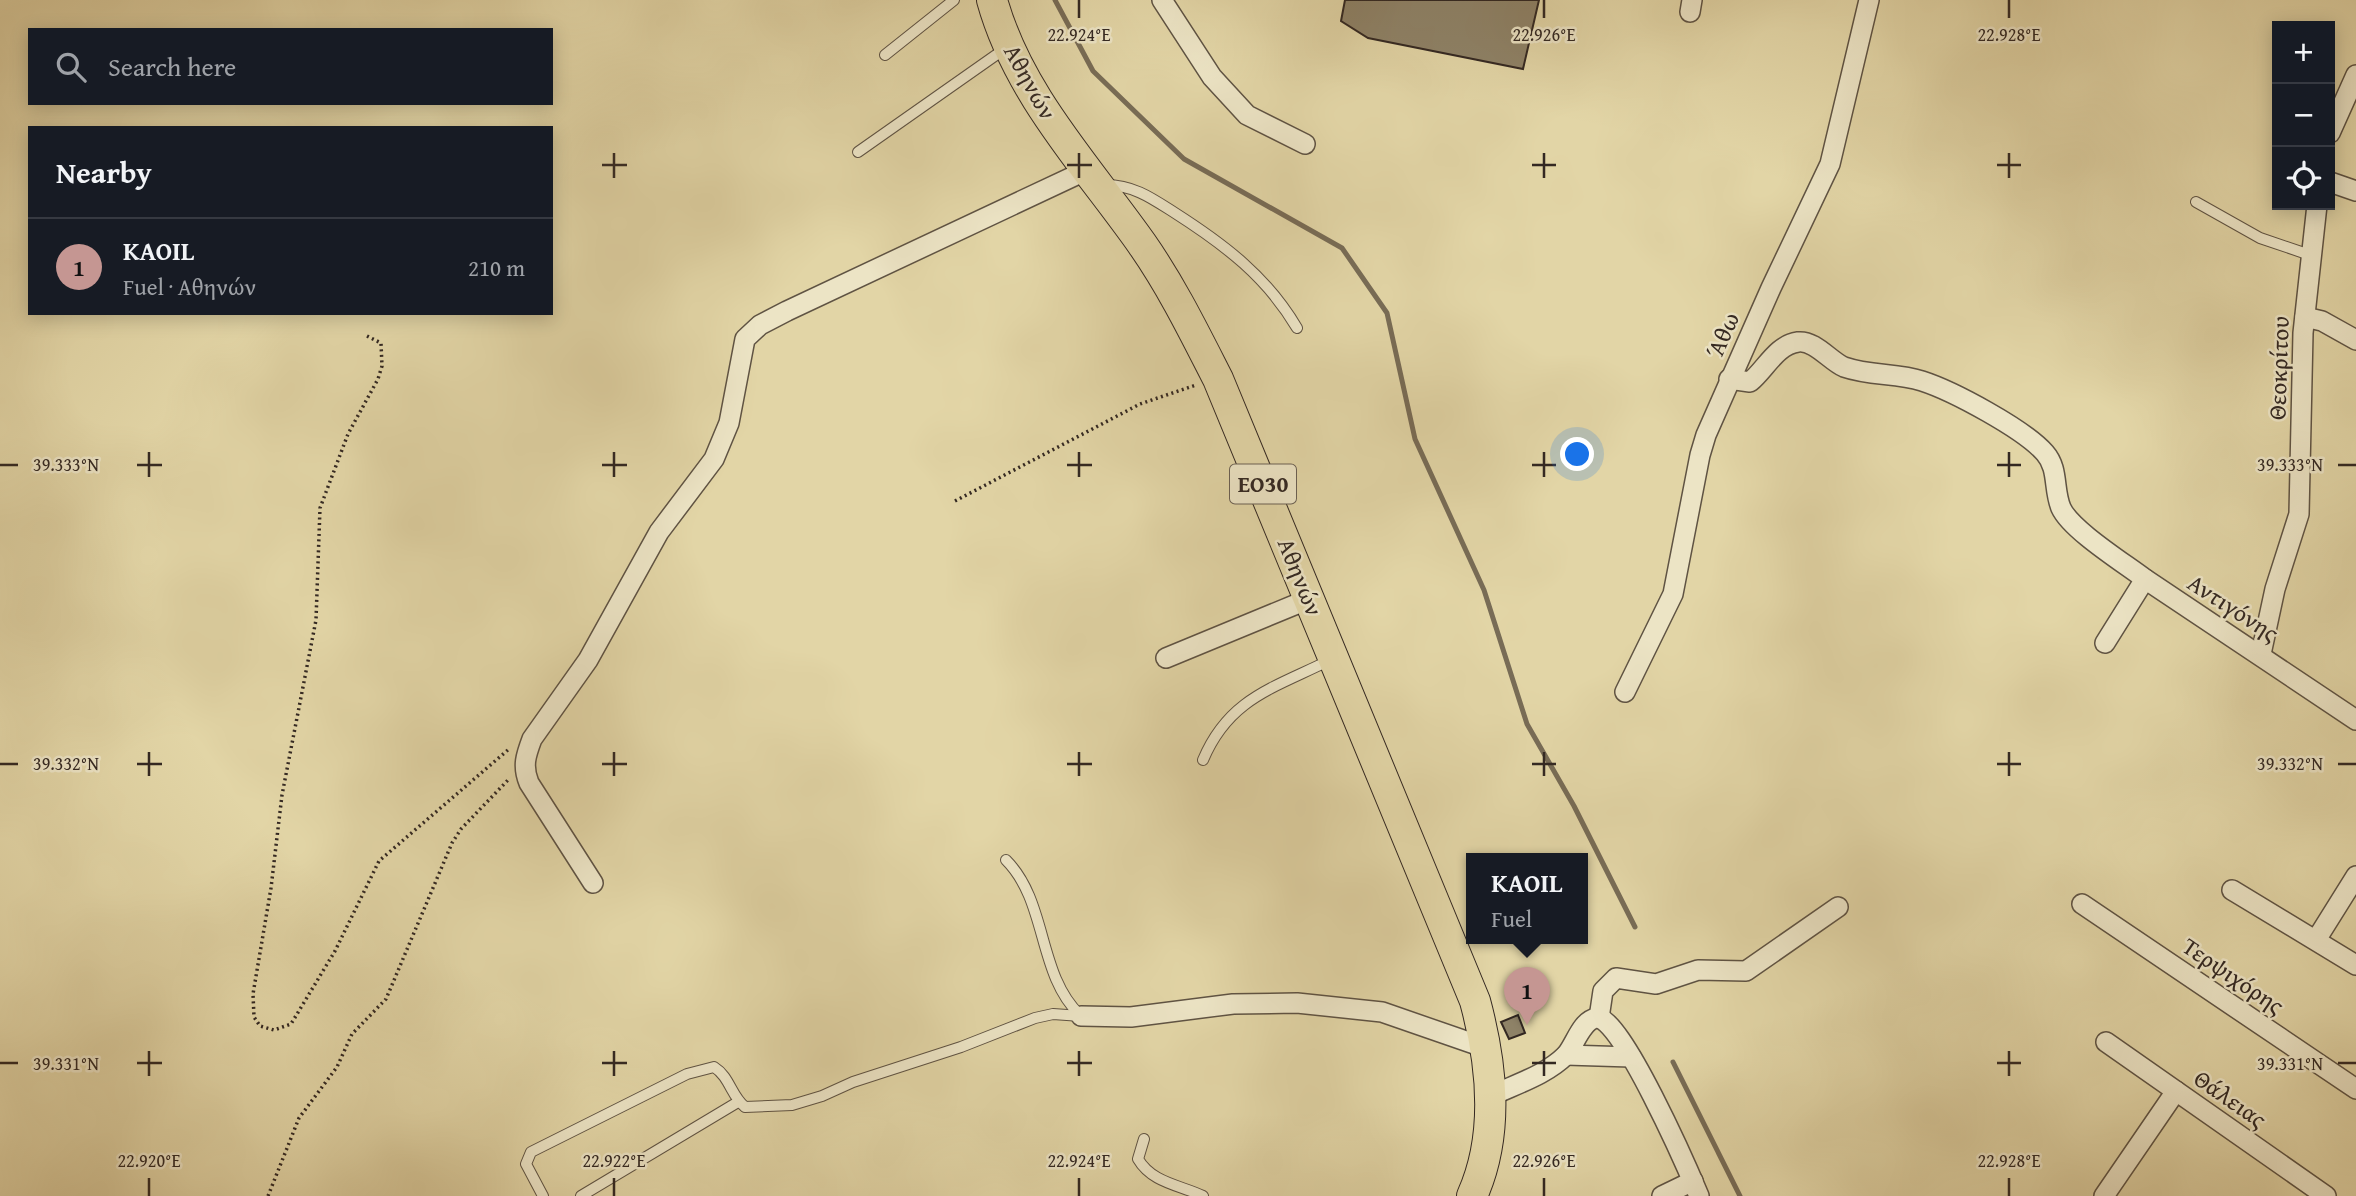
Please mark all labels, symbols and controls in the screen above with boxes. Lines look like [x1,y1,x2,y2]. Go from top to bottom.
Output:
text: 22.924°E [1047,21,1111,48]
text: 22.926°E [1512,21,1576,48]
text: 22.928°E [1977,21,2041,48]
map controls [2272,21,2335,210]
button: + [2272,21,2335,84]
search box [28,28,553,105]
street label: Αθηνών [995,38,1066,126]
text: Search here [108,47,236,86]
icon: search [52,48,90,86]
button: − [2272,84,2335,147]
button: locate [2272,147,2335,210]
text: Nearby [56,150,152,194]
text: KAOIL [123,231,194,270]
text: 1 [73,251,85,284]
text: 210 m [468,251,525,284]
text: Fuel · Αθηνών [123,270,256,303]
street label: Άθω [1697,306,1748,363]
street label: Θεοκρίτου [2259,315,2298,421]
your location [1560,437,1594,471]
text: 39.333°N [33,451,99,478]
text: 39.333°N [2257,451,2323,478]
road number: ΕΟ30 [1230,464,1296,504]
street label: Αθηνών [1269,532,1332,621]
street label: Αντιγόνης [2181,565,2286,650]
text: 39.332°N [33,750,99,777]
text: 39.332°N [2257,750,2323,777]
popup [1466,853,1588,944]
text: KAOIL [1491,863,1563,902]
text: Fuel [1491,902,1532,935]
street label: Τερψιχόρης [2175,929,2291,1023]
pin: 1 [1504,967,1550,1025]
text: 39.331°N [33,1050,99,1077]
text: 39.331°N [2257,1050,2323,1077]
street label: Θάλειας [2187,1061,2274,1136]
text: 22.920°E [117,1147,181,1174]
text: 22.922°E [582,1147,646,1174]
text: 22.924°E [1047,1147,1111,1174]
text: 22.926°E [1512,1147,1576,1174]
text: 22.928°E [1977,1147,2041,1174]

